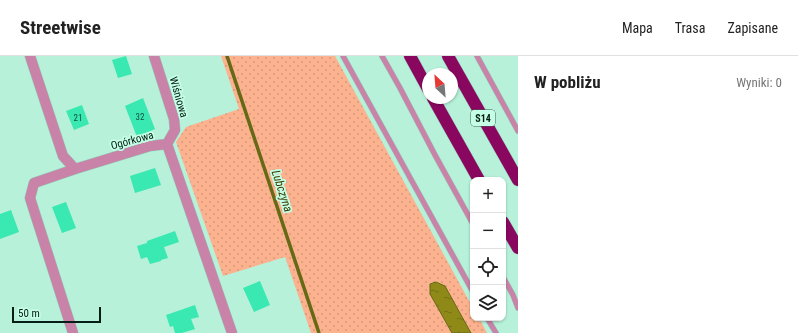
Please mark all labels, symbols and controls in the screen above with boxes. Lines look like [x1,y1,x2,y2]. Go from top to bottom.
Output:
text: Streetwise [20,16,101,39]
text: Mapa [622,20,653,36]
text: Trasa [675,20,705,36]
text: Zapisane [727,20,778,36]
north arrow [422,68,458,104]
text: W pobliżu [534,72,601,92]
street label: Wiśniowa [167,75,191,119]
text: Wyniki: 0 [736,75,782,90]
road number: S14 [471,110,495,126]
house number: 32 [136,112,145,122]
house number: 21 [74,113,82,123]
street label: Ogórkowa [109,129,155,152]
water label: Lubczyna [269,168,295,214]
map controls [470,177,506,321]
button: + [470,177,506,213]
button: − [470,213,506,249]
button: locate [470,249,506,285]
button: layers [470,285,506,321]
scale bar [12,305,101,324]
text: 50 m [18,307,40,320]

